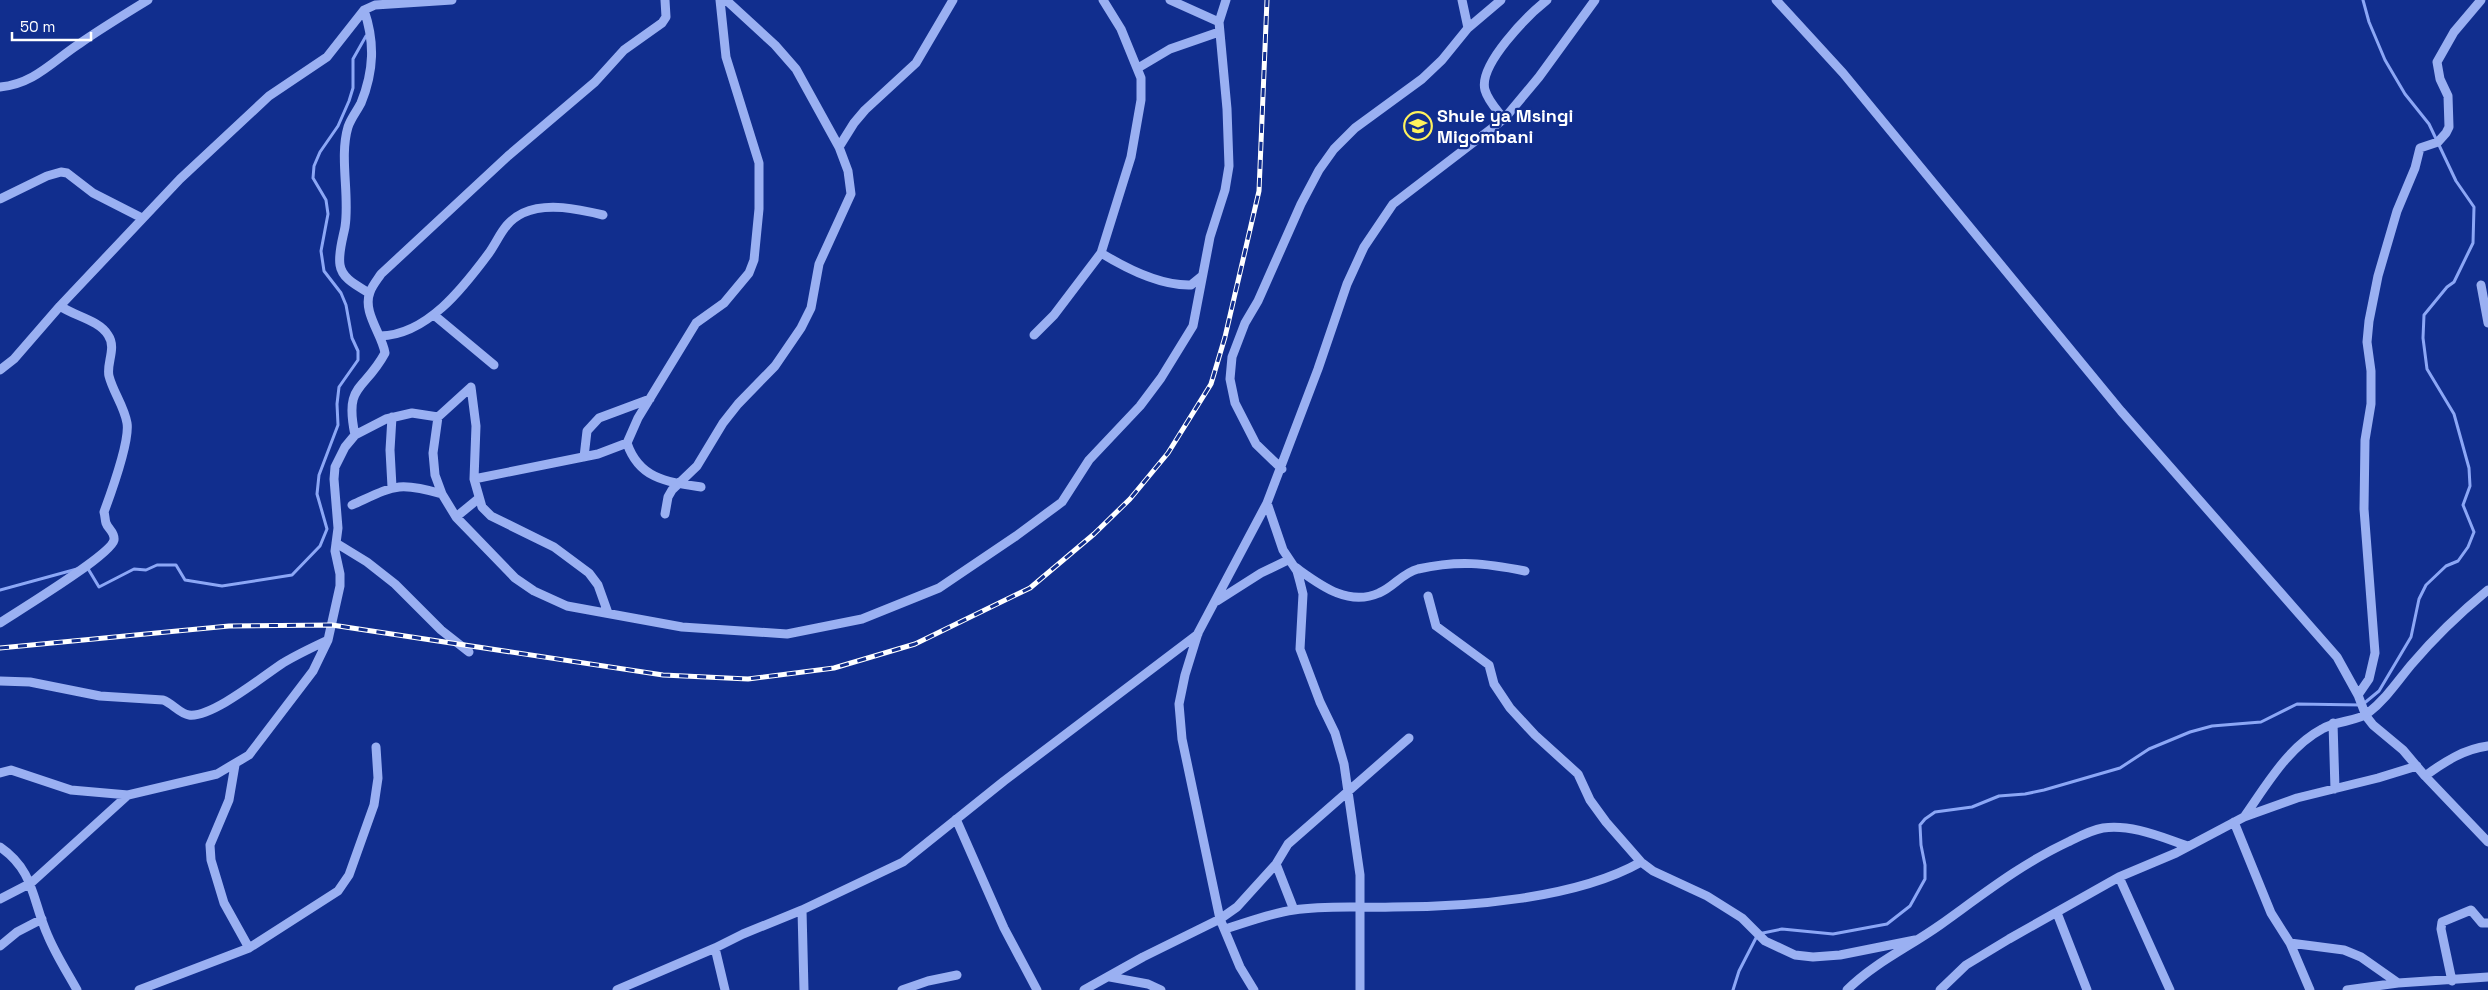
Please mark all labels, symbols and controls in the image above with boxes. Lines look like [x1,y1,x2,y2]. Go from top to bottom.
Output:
scale bar [12,10,91,42]
text: 50 m [20,17,55,36]
place label: Shule ya Msingi Migombani [1437,104,1573,148]
school or university icon: Shule ya Msingi Migombani [1403,111,1433,141]

